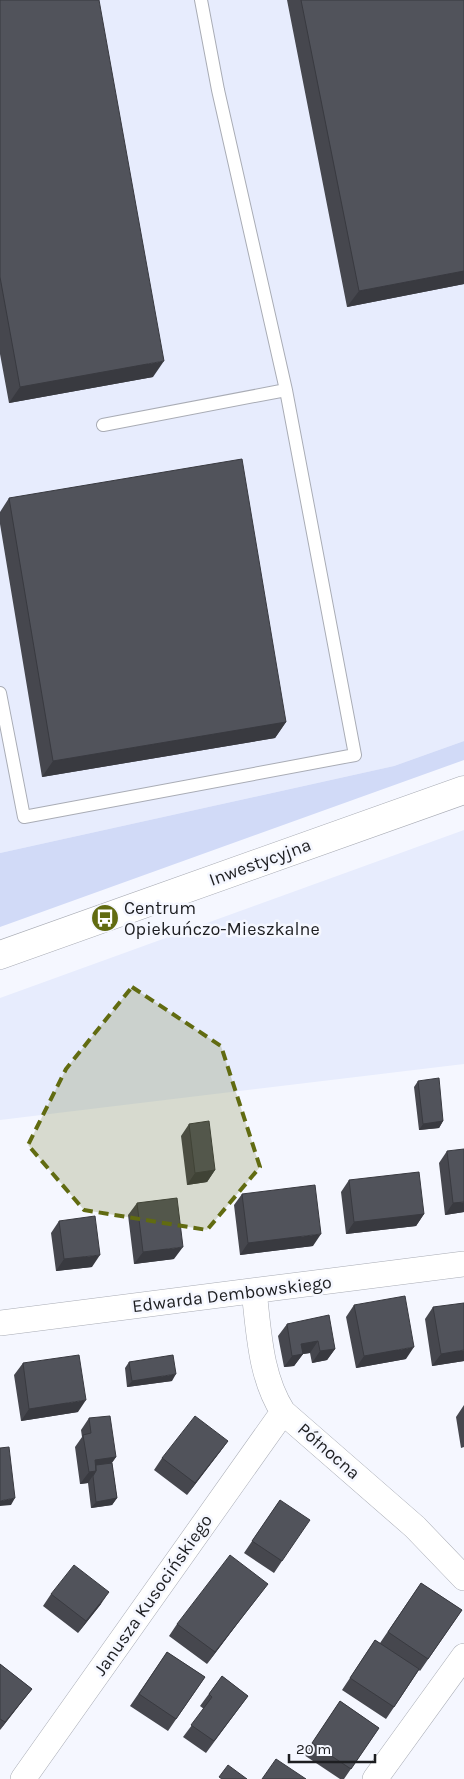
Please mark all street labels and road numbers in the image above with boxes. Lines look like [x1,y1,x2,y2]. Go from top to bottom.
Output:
street label: Inwestycyjna [206,833,314,891]
street label: Edwarda Dembowskiego [131,1271,333,1317]
street label: Północna [293,1418,365,1484]
street label: Janusza Kusocińskiego [89,1510,217,1680]

